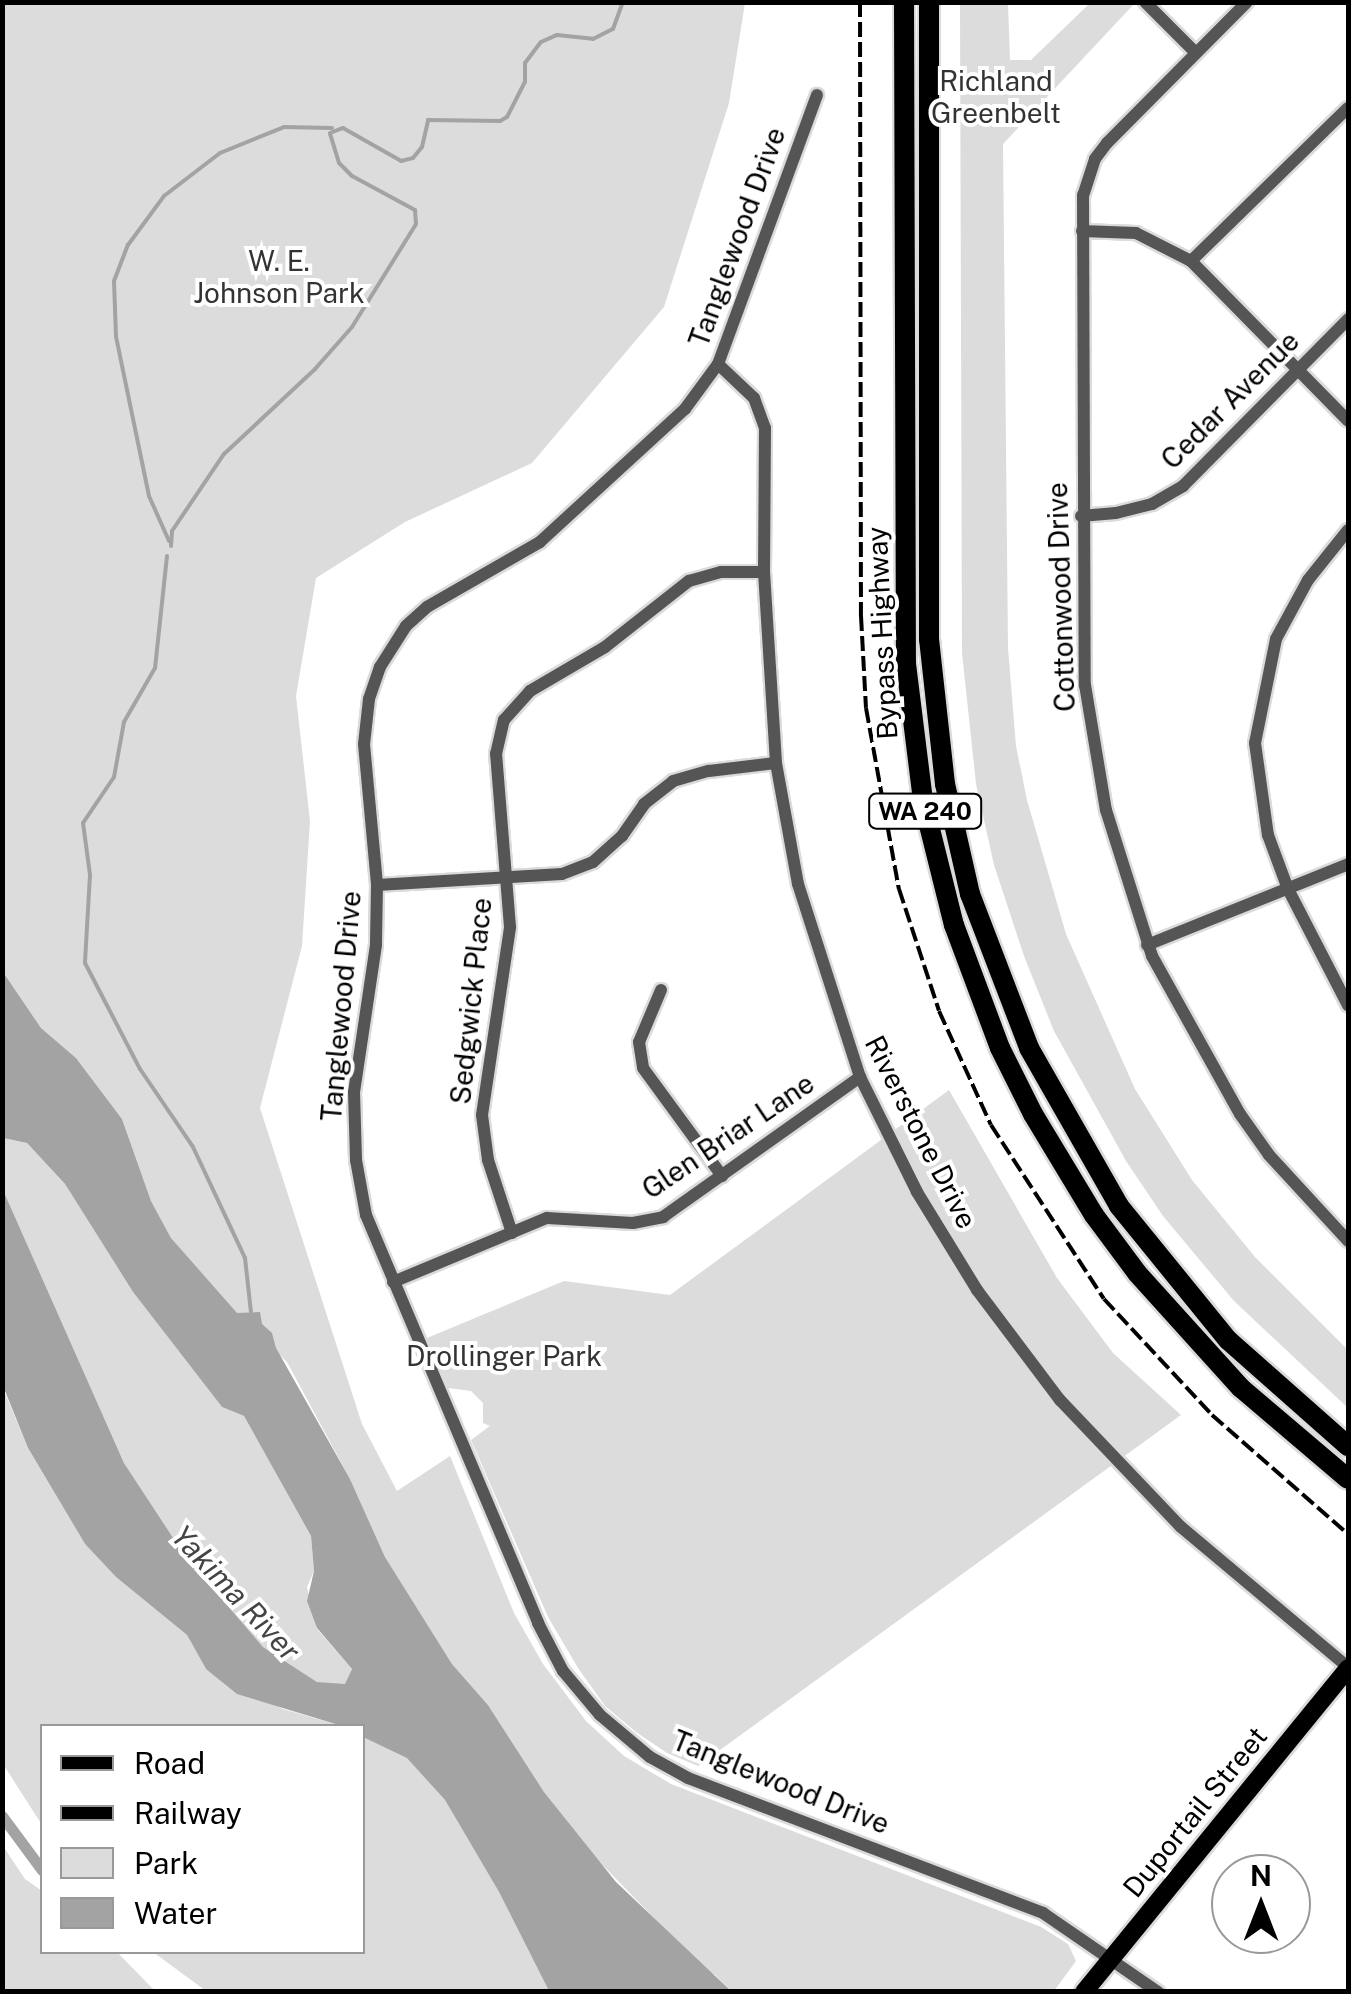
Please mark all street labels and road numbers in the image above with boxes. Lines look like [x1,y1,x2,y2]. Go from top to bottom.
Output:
street label: Tanglewood Drive [682,123,792,351]
street label: Cedar Avenue [1154,324,1306,476]
street label: Cottonwood Drive [1040,482,1082,712]
street label: Bypass Highway [860,526,904,740]
road number: WA 240 [868,791,982,831]
street label: Tanglewood Drive [314,889,368,1123]
street label: Sedgwick Place [443,896,499,1106]
street label: Riverstone Drive [858,1030,984,1234]
street label: Glen Briar Lane [636,1066,820,1206]
street label: Duportail Street [1116,1720,1274,1904]
street label: Tanglewood Drive [668,1723,894,1841]

